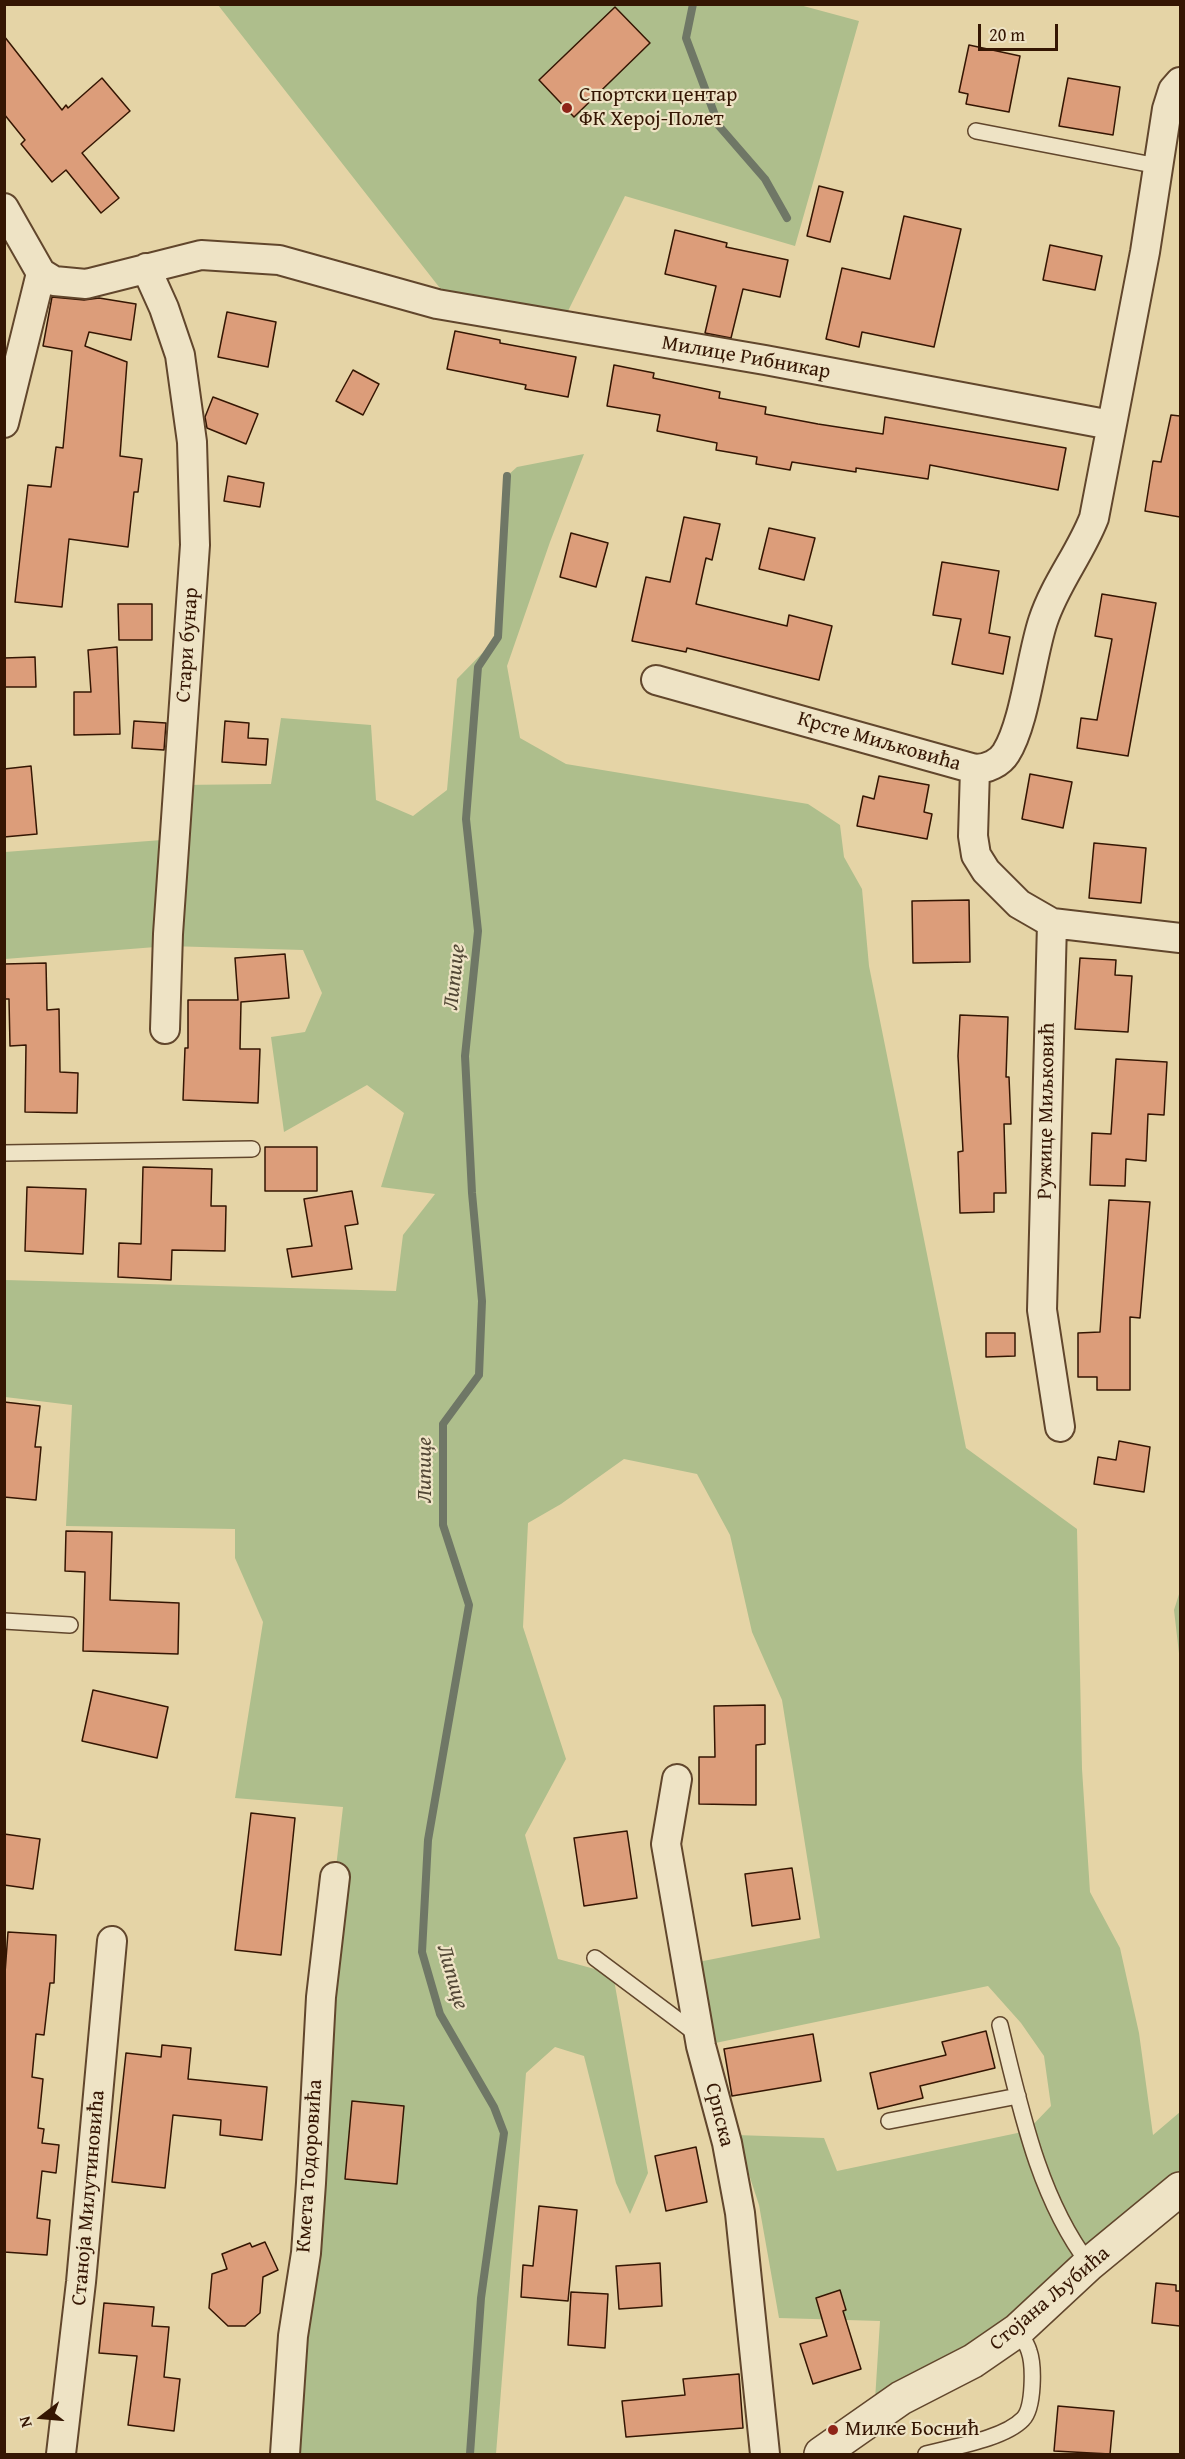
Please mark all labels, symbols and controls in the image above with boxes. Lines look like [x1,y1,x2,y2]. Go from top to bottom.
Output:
scale bar [981,12,1060,50]
text: 20 m [989,21,1025,48]
place label: Спортски центар ФК Херој-Полет [579,83,737,133]
marker: Спортски центар ФК Херој-Полет [560,101,574,115]
street label: Милице Рибникар [660,331,832,385]
street label: Стари бунар [171,587,205,703]
street label: Крсте Миљковића [794,707,964,777]
water label: Липице [438,943,472,1011]
street label: Ружице Миљковић [1033,1022,1061,1200]
water label: Липице [412,1437,438,1503]
water label: Липице [430,1942,474,2012]
street label: Кмета Тодоровића [291,2078,329,2254]
street label: Српска [699,2080,739,2150]
street label: Станоја Милутиновића [67,2089,111,2307]
street label: Стојана Љубића [985,2241,1115,2357]
north arrow [12,2387,72,2447]
text: N [12,2414,38,2430]
place label: Милке Боснић [845,2417,979,2443]
marker: Милке Боснић [826,2423,840,2437]

